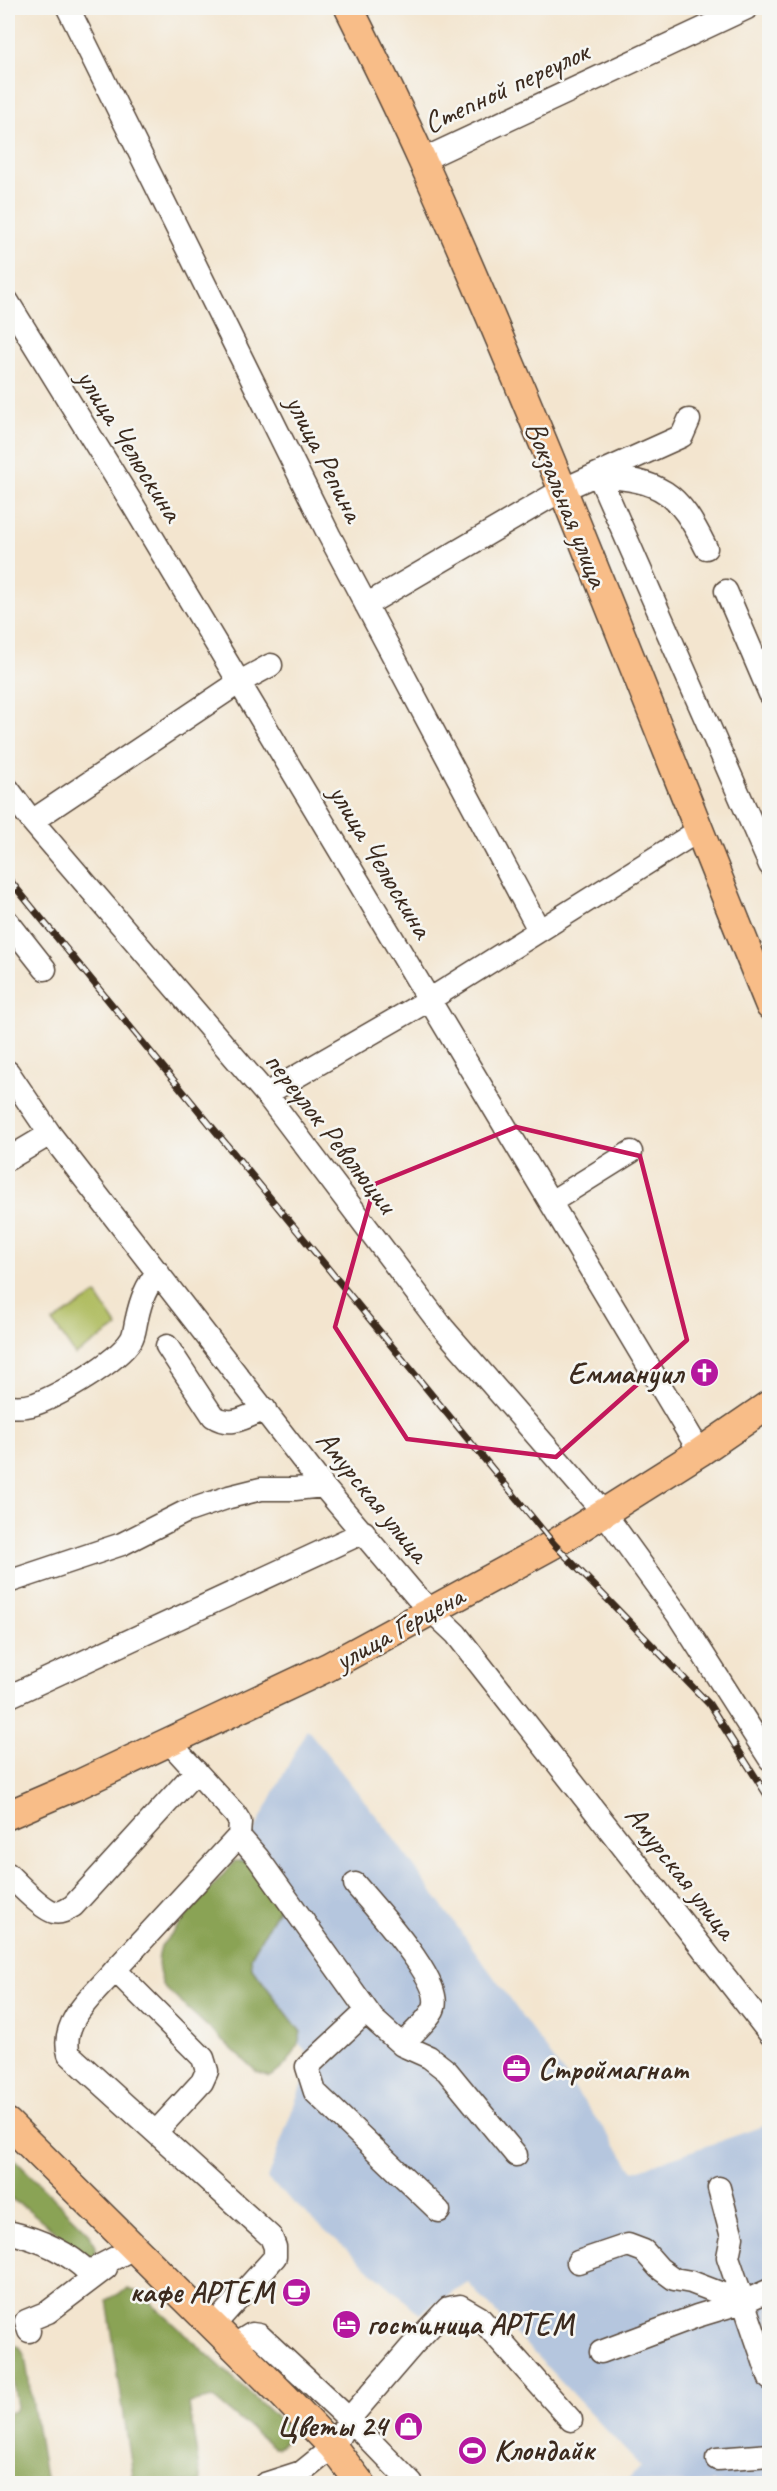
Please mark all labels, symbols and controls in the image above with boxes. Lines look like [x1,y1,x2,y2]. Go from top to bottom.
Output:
street label: Степной переулок [417,31,597,142]
street label: улица Челюскина [67,360,193,530]
street label: улица Репина [276,387,374,530]
street label: Вокзальная улица [516,415,618,594]
street label: улица Челюскина [319,775,443,947]
street label: переулок Революции [256,1044,407,1222]
place label: Еммануил [568,1354,686,1393]
church icon: Еммануил [688,1357,720,1389]
street label: Амурская улица [308,1422,440,1572]
street label: улица Герцена [326,1576,473,1680]
street label: Амурская улица [617,1797,747,1949]
place label: Строймагнат [538,2050,690,2088]
office icon: Строймагнат [501,2053,533,2085]
place label: кафе АРТЕМ [130,2273,277,2311]
cafe icon: кафе АРТЕМ [280,2276,312,2308]
place label: гостиница АРТЕМ [367,2305,576,2343]
hotel icon: гостиница АРТЕМ [330,2308,362,2340]
place label: Цветы 24 [277,2407,390,2445]
shop icon: Цветы 24 [392,2410,424,2442]
place label: Клондайк [494,2431,597,2469]
sports icon: Клондайк [457,2434,489,2466]

